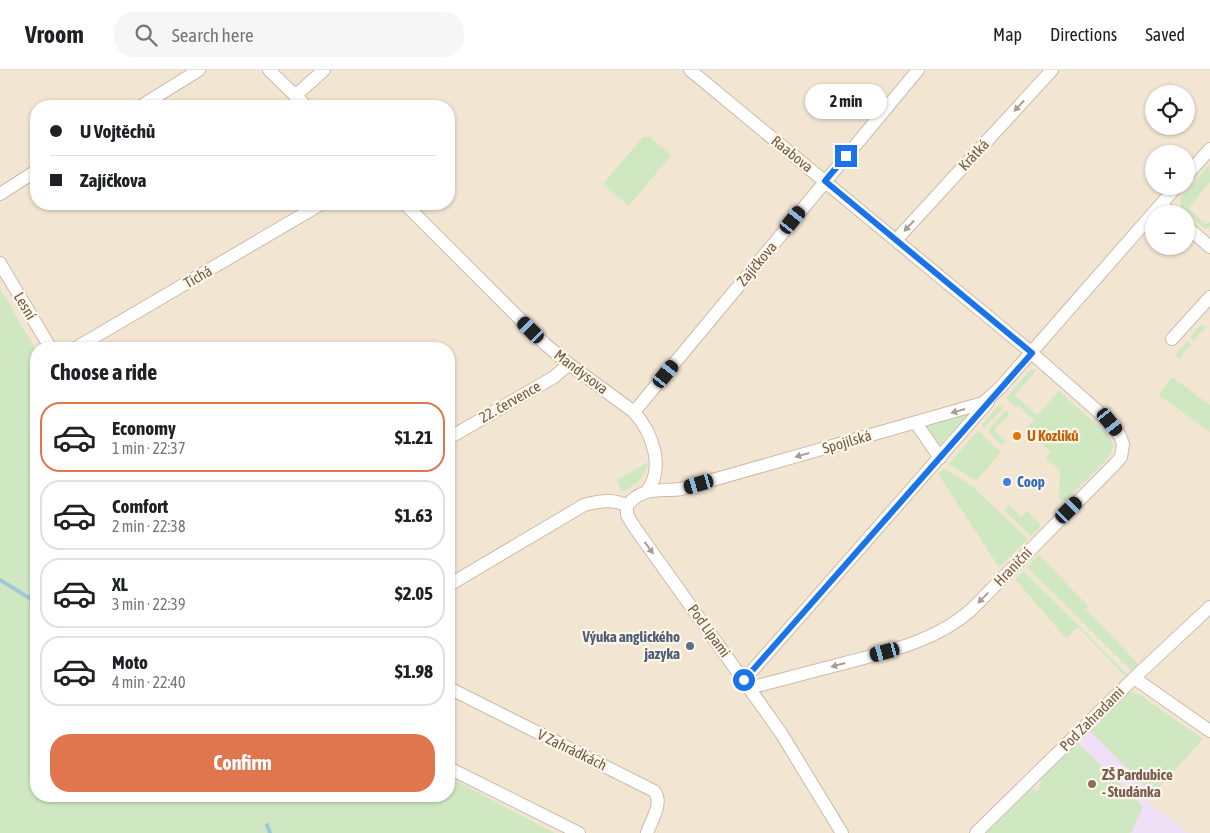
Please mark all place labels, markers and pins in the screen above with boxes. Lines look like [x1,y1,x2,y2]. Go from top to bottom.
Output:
place label: U Kozlíků [1027,427,1079,444]
marker: U Kozlíků [1011,430,1023,442]
place label: Coop [1017,473,1045,490]
marker: Coop [1001,476,1013,488]
place label: Výuka anglického jazyka [581,628,680,662]
marker: Výuka anglického jazyka [684,640,696,652]
place label: ZŠ Pardubice - Studánka [1102,766,1173,800]
marker: ZŠ Pardubice - Studánka [1086,778,1098,790]

